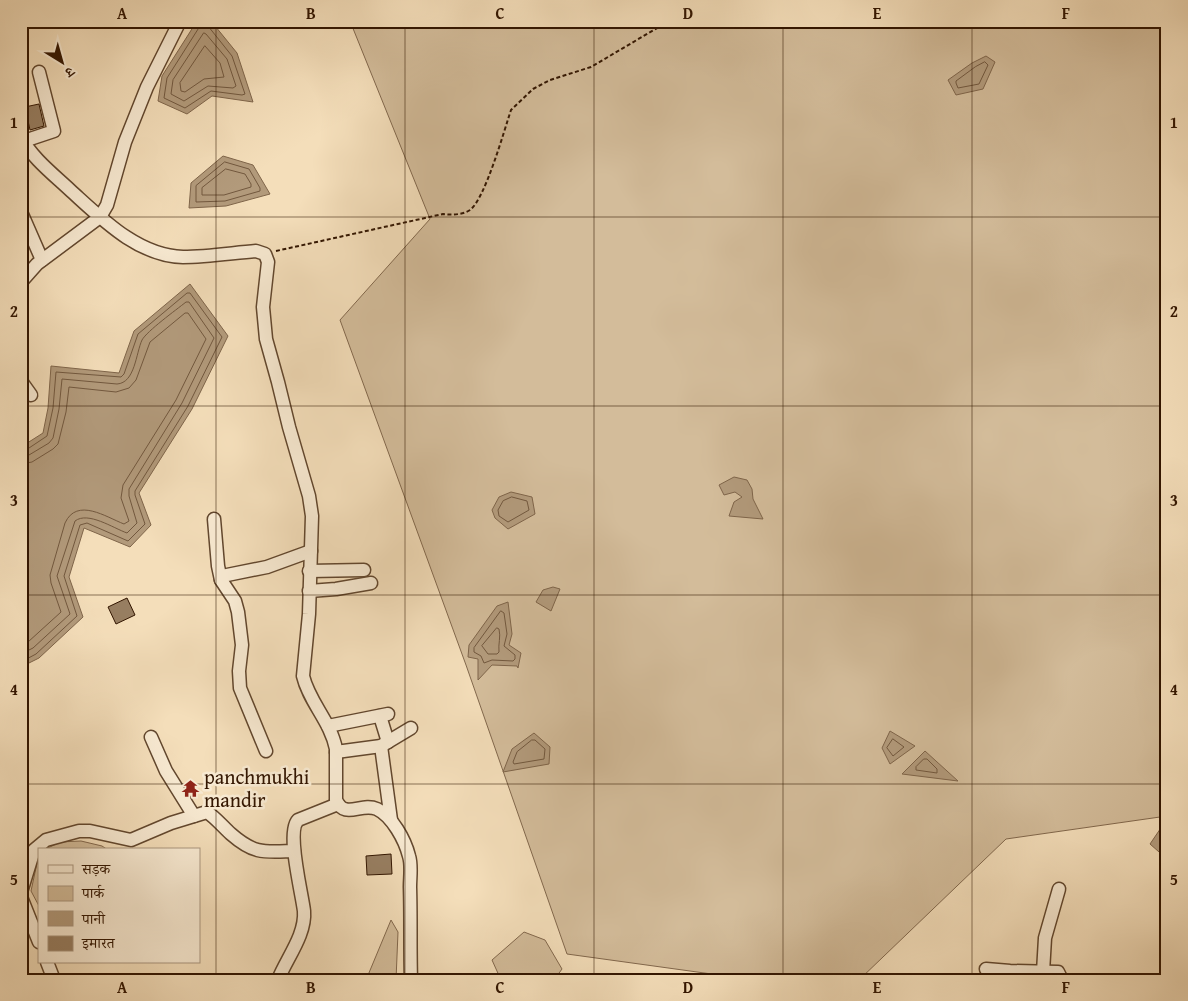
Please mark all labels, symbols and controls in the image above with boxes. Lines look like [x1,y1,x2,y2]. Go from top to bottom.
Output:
text: A [117,1,128,25]
text: B [306,1,316,25]
text: C [495,1,505,25]
text: D [683,1,693,25]
text: E [873,1,882,25]
text: F [1062,1,1070,25]
north arrow [38,38,88,88]
text: उ [60,62,79,83]
text: 1 [10,110,18,134]
text: 1 [1170,110,1178,134]
text: 2 [10,299,18,323]
text: 2 [1170,299,1178,323]
text: 3 [10,488,18,512]
text: 3 [1170,488,1178,512]
text: 4 [10,677,18,701]
text: 4 [1170,677,1178,701]
place label: panchmukhi mandir [204,762,310,814]
temple icon: panchmukhi mandir [180,778,200,798]
legend [38,848,200,964]
text: सड़क [81,858,111,879]
text: 5 [10,867,18,891]
text: 5 [1170,867,1178,891]
text: पार्क [81,882,105,903]
text: पानी [81,908,106,929]
text: इमारत [81,932,116,953]
text: A [117,975,128,999]
text: B [306,975,316,999]
text: C [495,975,505,999]
text: D [683,975,693,999]
text: E [873,975,882,999]
text: F [1062,975,1070,999]

